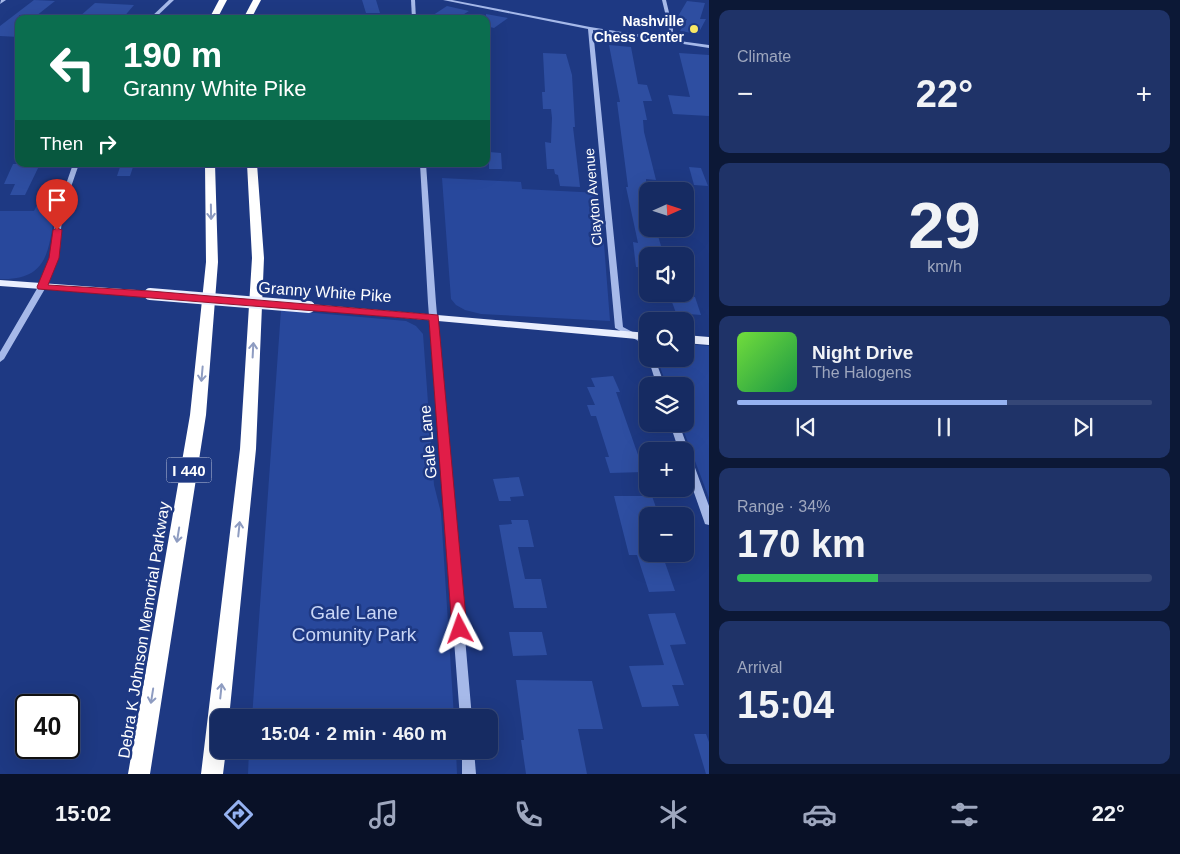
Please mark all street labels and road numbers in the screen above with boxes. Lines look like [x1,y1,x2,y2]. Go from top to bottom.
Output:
street label: Clayton Avenue [581,147,605,246]
street label: Granny White Pike [258,279,392,305]
street label: Gale Lane [416,404,440,480]
road number: I 440 [166,458,212,482]
street label: Debra K Johnson Memorial Parkway [115,500,173,760]

